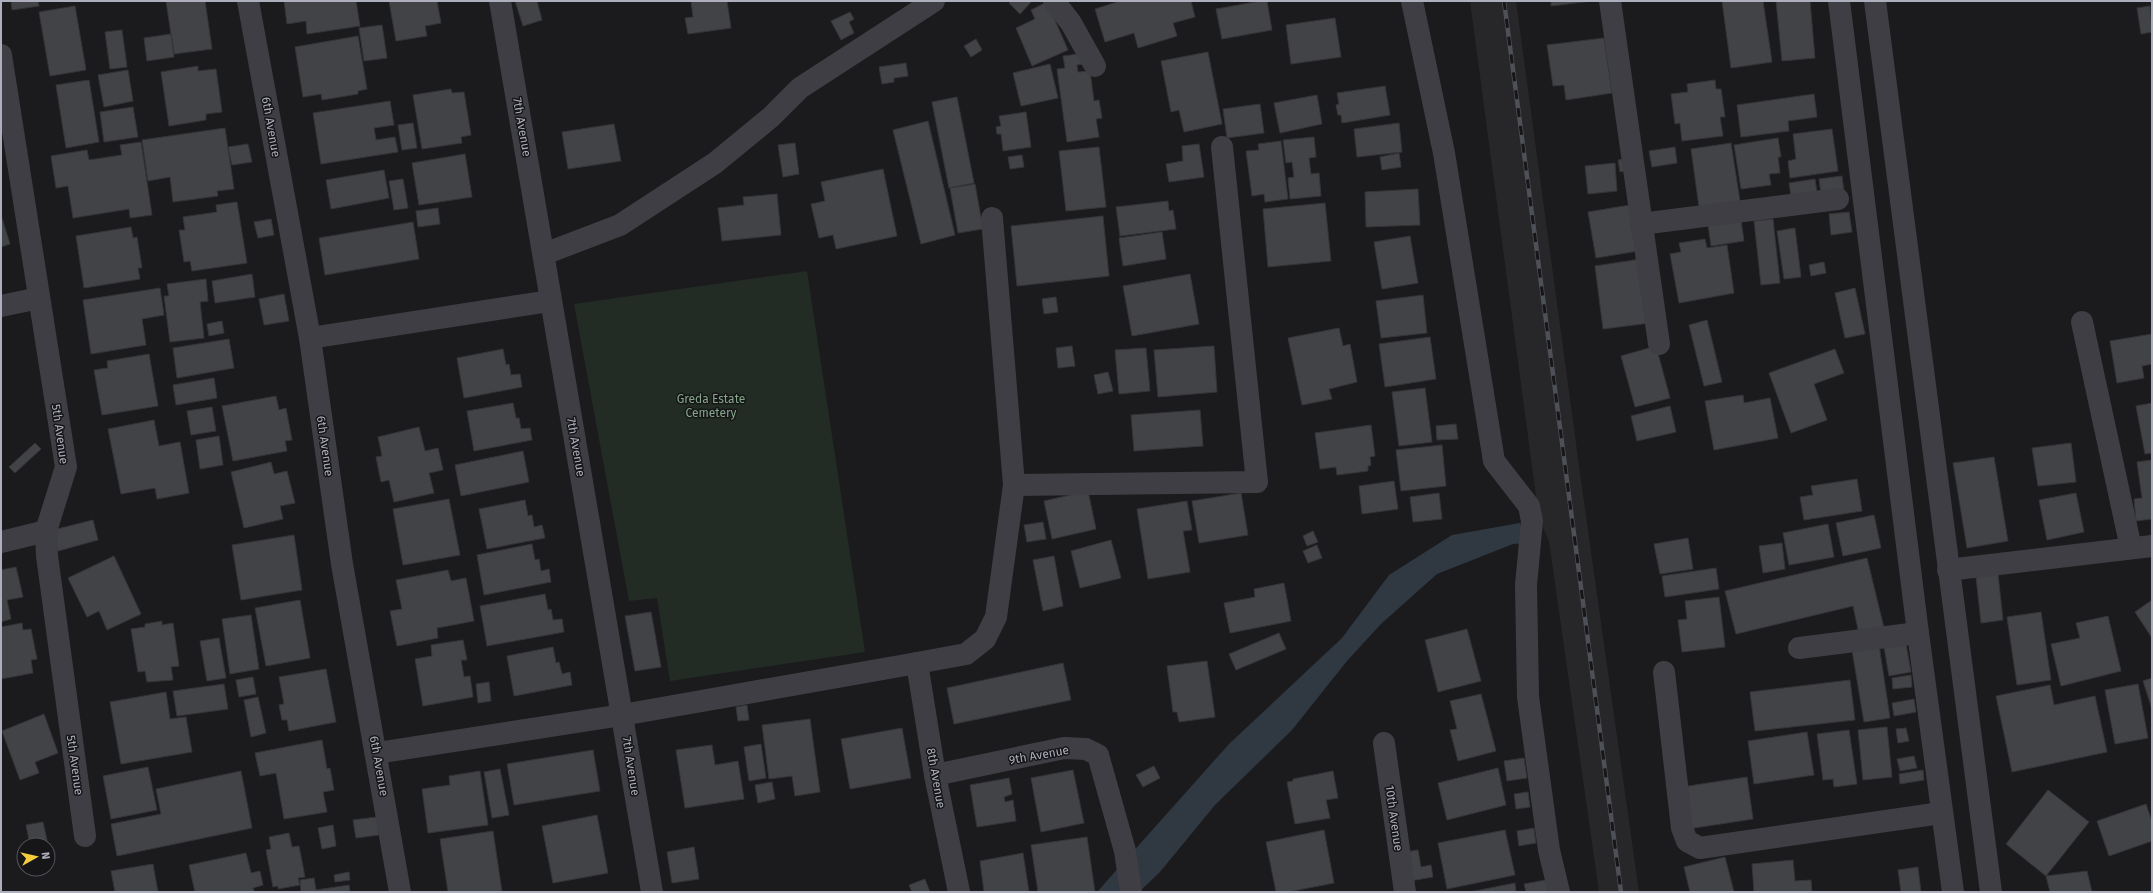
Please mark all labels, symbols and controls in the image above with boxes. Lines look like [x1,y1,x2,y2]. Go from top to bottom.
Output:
street label: 6th Avenue [259,96,283,158]
street label: 7th Avenue [510,96,534,158]
park label: Greda Estate Cemetery [677,392,745,420]
street label: 5th Avenue [49,403,71,465]
street label: 6th Avenue [314,415,336,477]
street label: 7th Avenue [564,416,588,478]
street label: 5th Avenue [64,734,86,796]
street label: 6th Avenue [367,735,391,797]
street label: 7th Avenue [619,735,643,797]
street label: 9th Avenue [1008,743,1070,767]
street label: 8th Avenue [924,747,948,809]
street label: 10th Avenue [1382,784,1406,852]
north arrow [16,837,56,877]
text: N [38,851,52,860]

